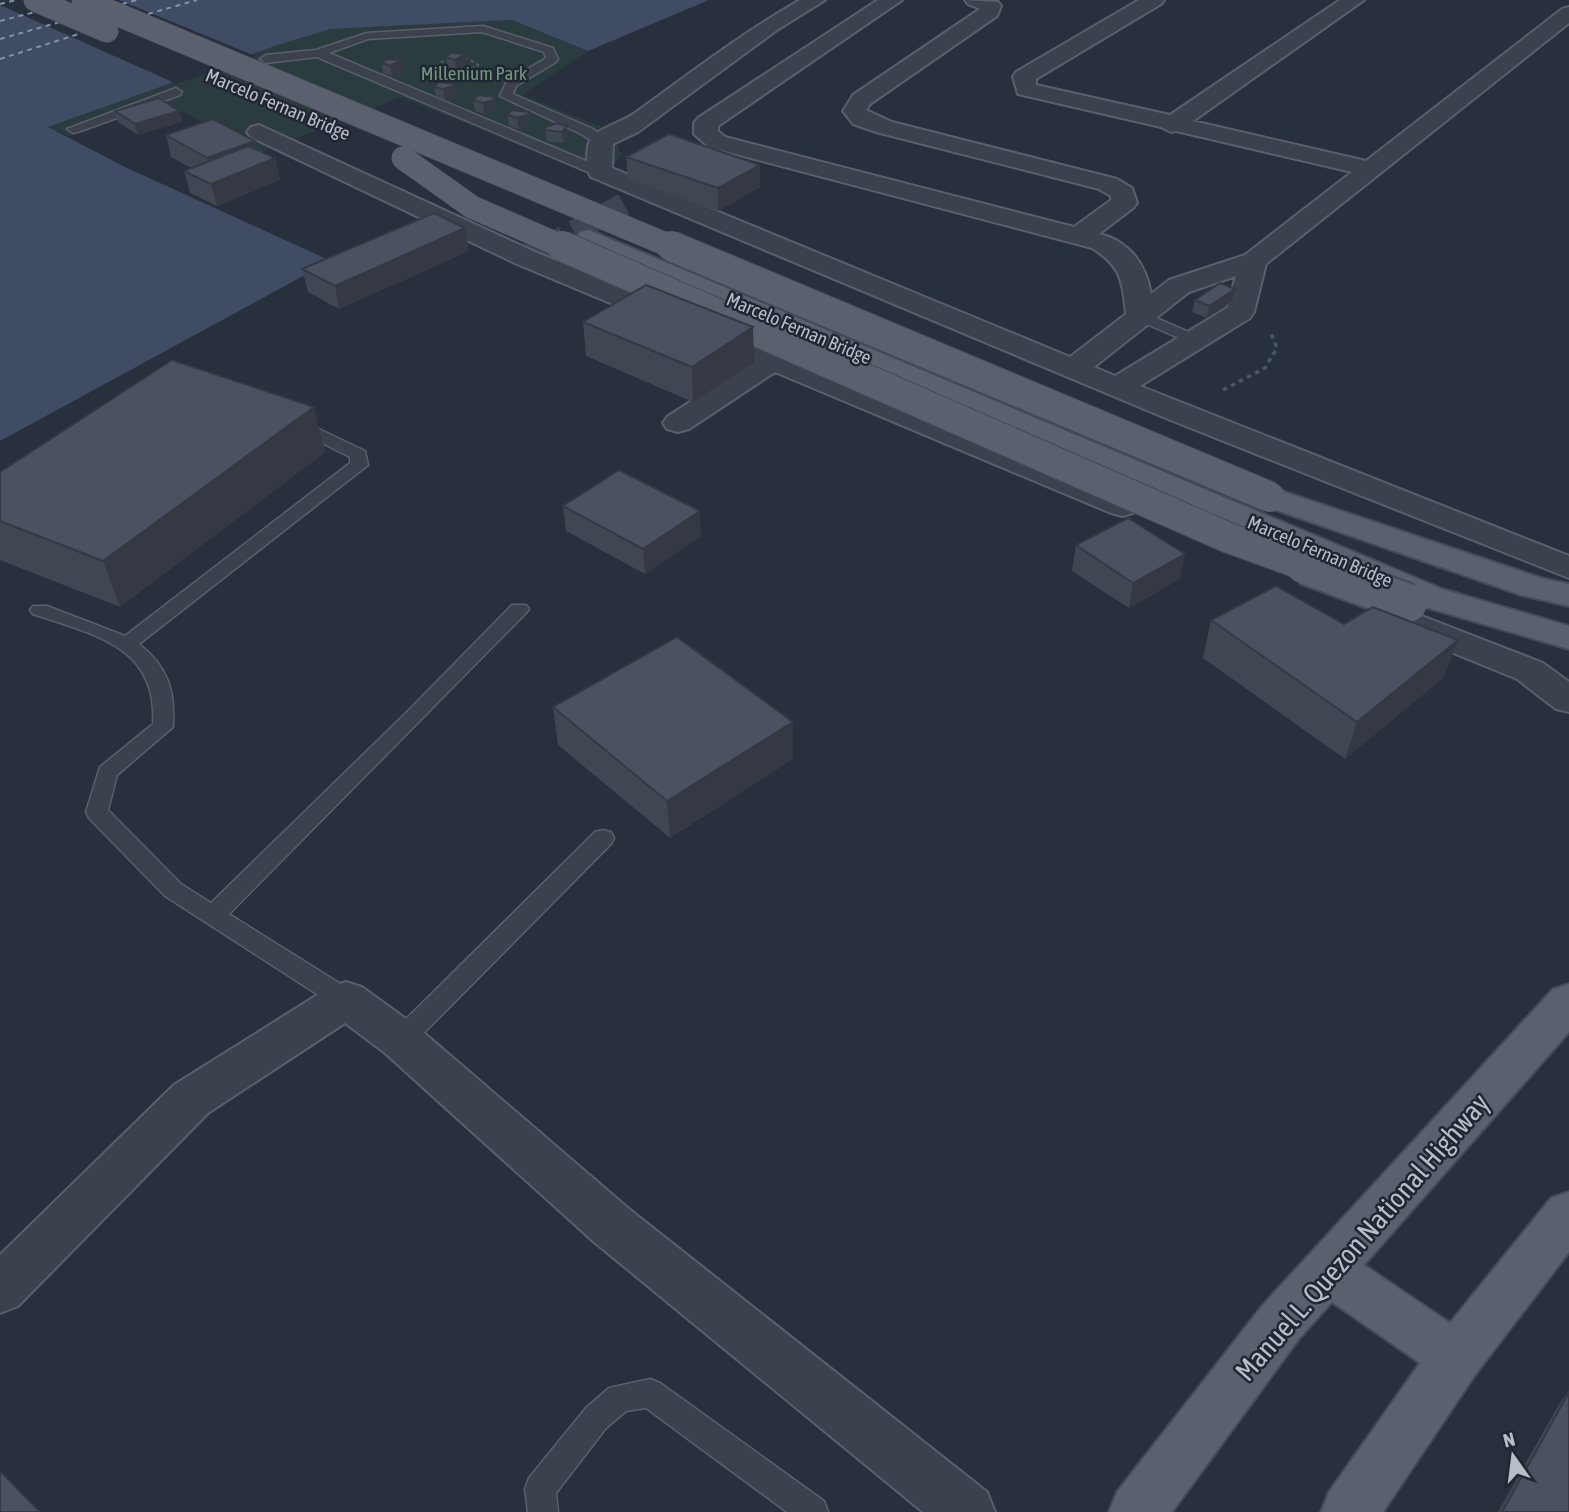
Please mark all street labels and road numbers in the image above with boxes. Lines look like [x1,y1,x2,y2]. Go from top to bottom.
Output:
street label: Marcelo Fernan Bridge [202,64,354,144]
street label: Marcelo Fernan Bridge [723,288,875,368]
street label: Marcelo Fernan Bridge [1244,511,1396,591]
street label: Manuel L. Quezon National Highway [1229,1087,1495,1387]

